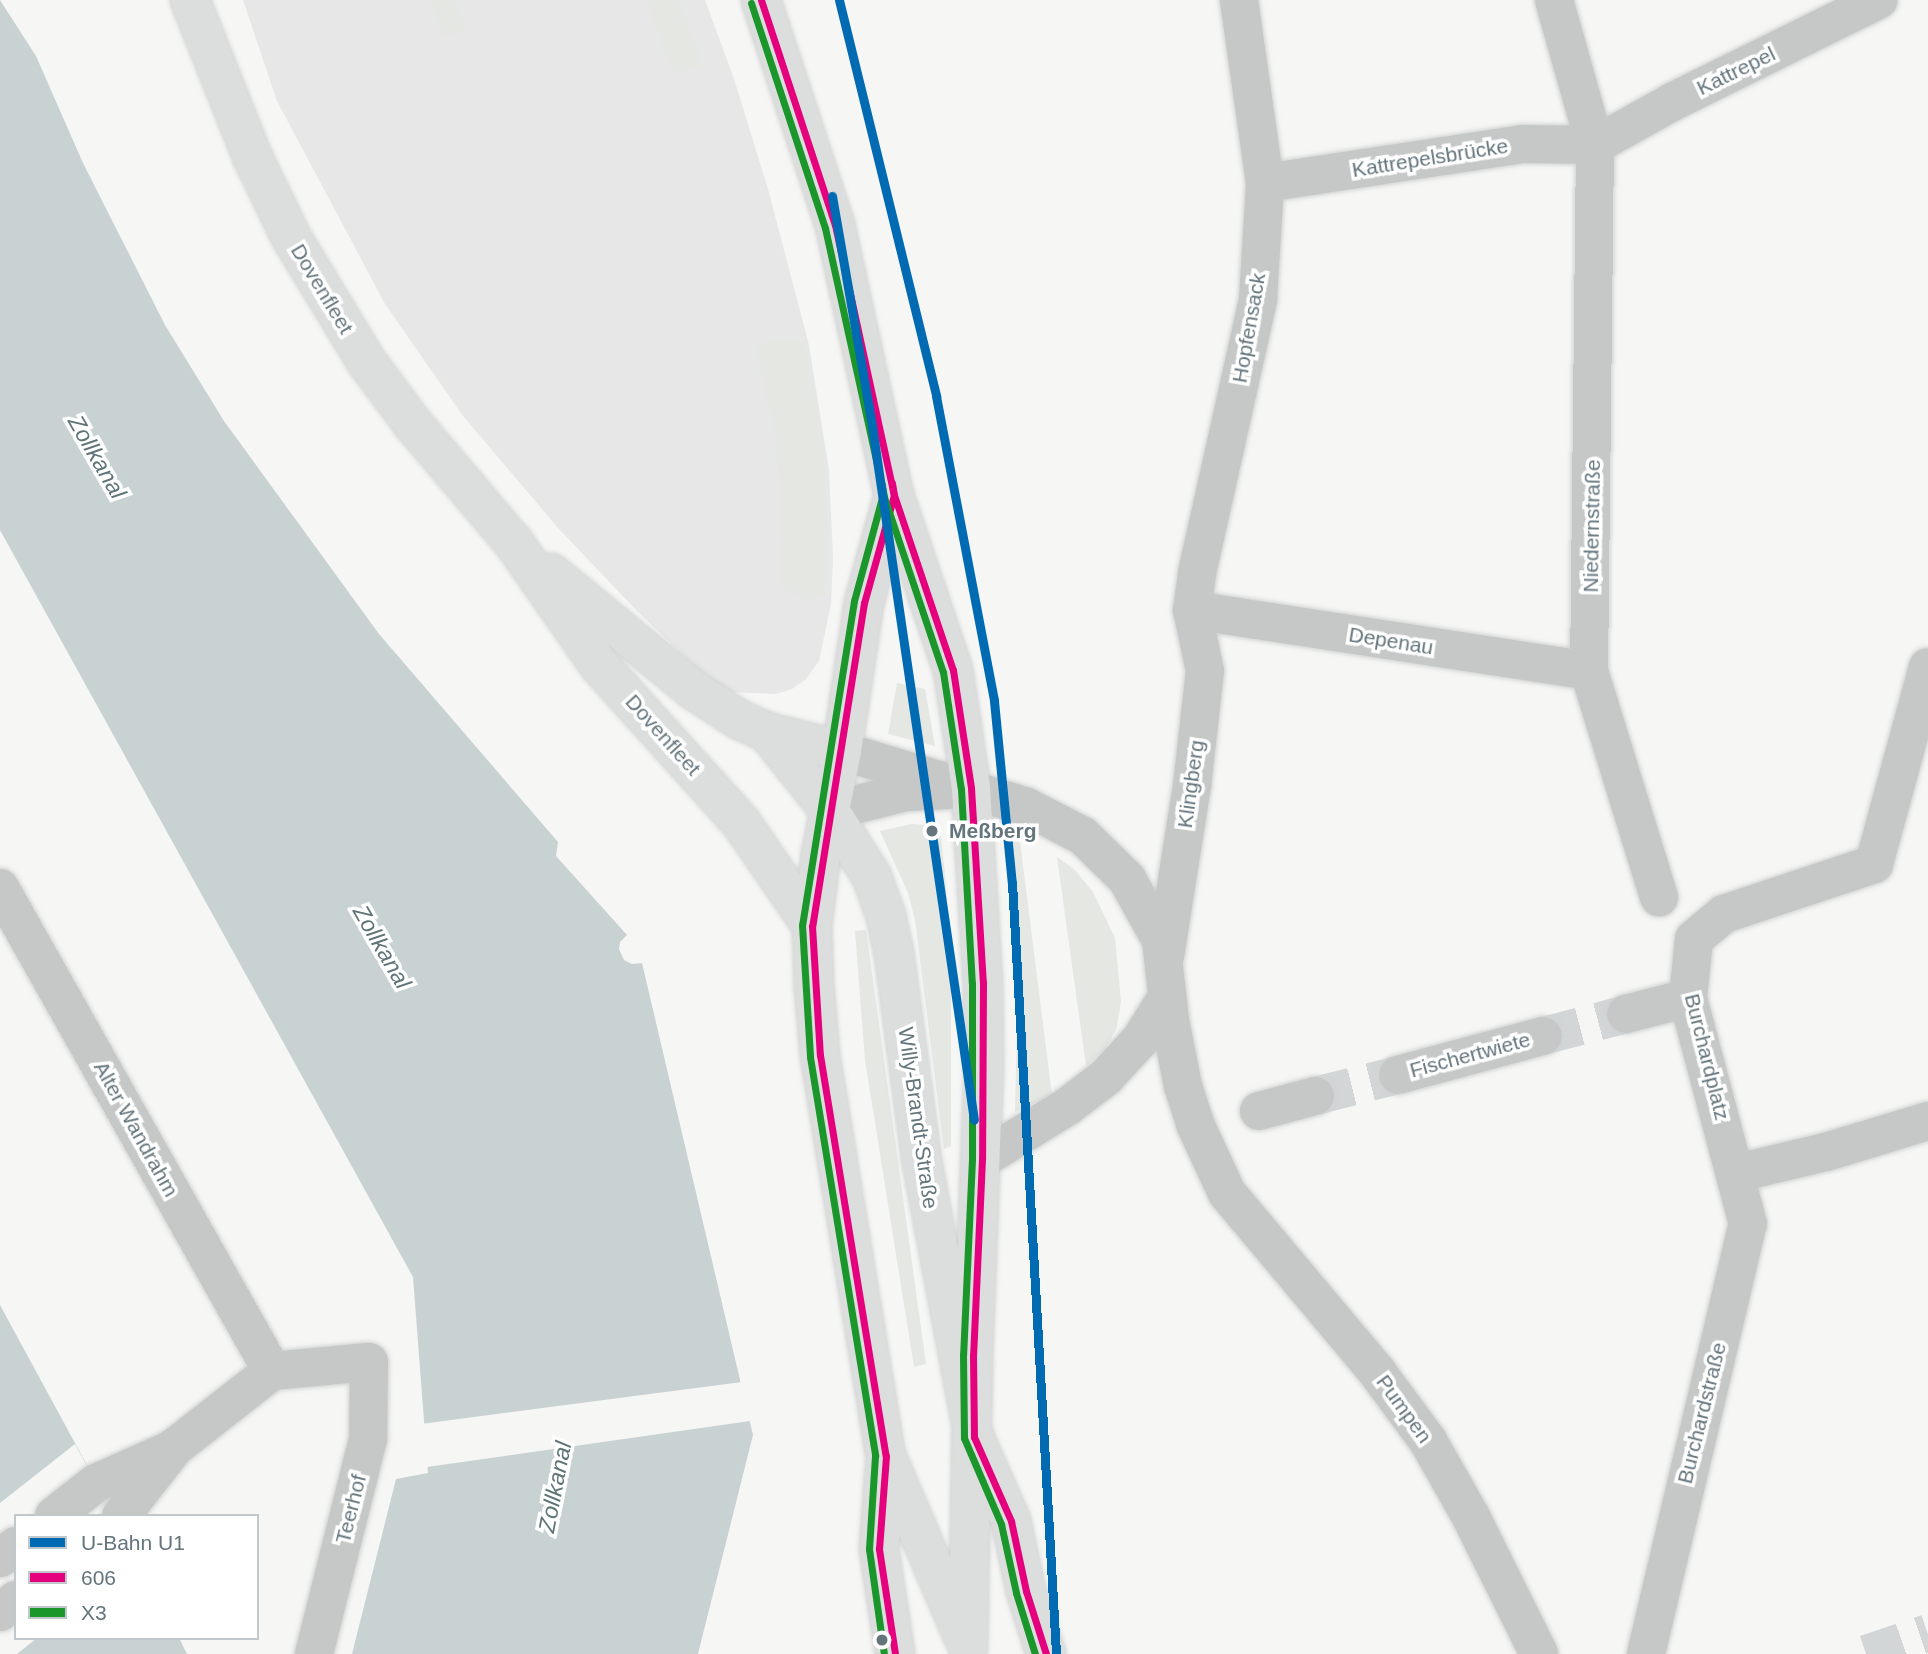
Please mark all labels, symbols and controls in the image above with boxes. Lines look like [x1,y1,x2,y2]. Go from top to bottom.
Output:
street label: Kattrepel [1693,41,1779,101]
street label: Kattrepelsbrücke [1350,133,1510,183]
street label: Dovenfleet [285,239,359,339]
street label: Hopfensack [1227,271,1271,385]
water label: Zollkanal [62,410,132,504]
street label: Niedernstraße [1578,459,1606,593]
street label: Depenau [1347,622,1435,660]
street label: Dovenfleet [620,689,706,781]
street label: Klingberg [1172,738,1210,830]
place label: Meßberg [949,818,1037,844]
marker: Meßberg [921,820,943,842]
water label: Zollkanal [347,900,417,994]
street label: Burchardplatz [1679,991,1735,1123]
street label: Willy-Brandt-Straße [893,1026,943,1210]
street label: Fischertwiete [1407,1027,1533,1083]
street label: Alter Wandrahm [88,1057,184,1201]
street label: Burchardstraße [1672,1340,1732,1486]
street label: Pumpen [1371,1370,1437,1448]
water label: Zollkanal [533,1439,577,1535]
street label: Teerhof [330,1472,372,1546]
legend [14,1514,259,1640]
text: U-Bahn U1 [81,1531,185,1554]
text: 606 [81,1566,116,1589]
text: X3 [81,1601,107,1624]
unlabelled marker [875,1633,889,1647]

